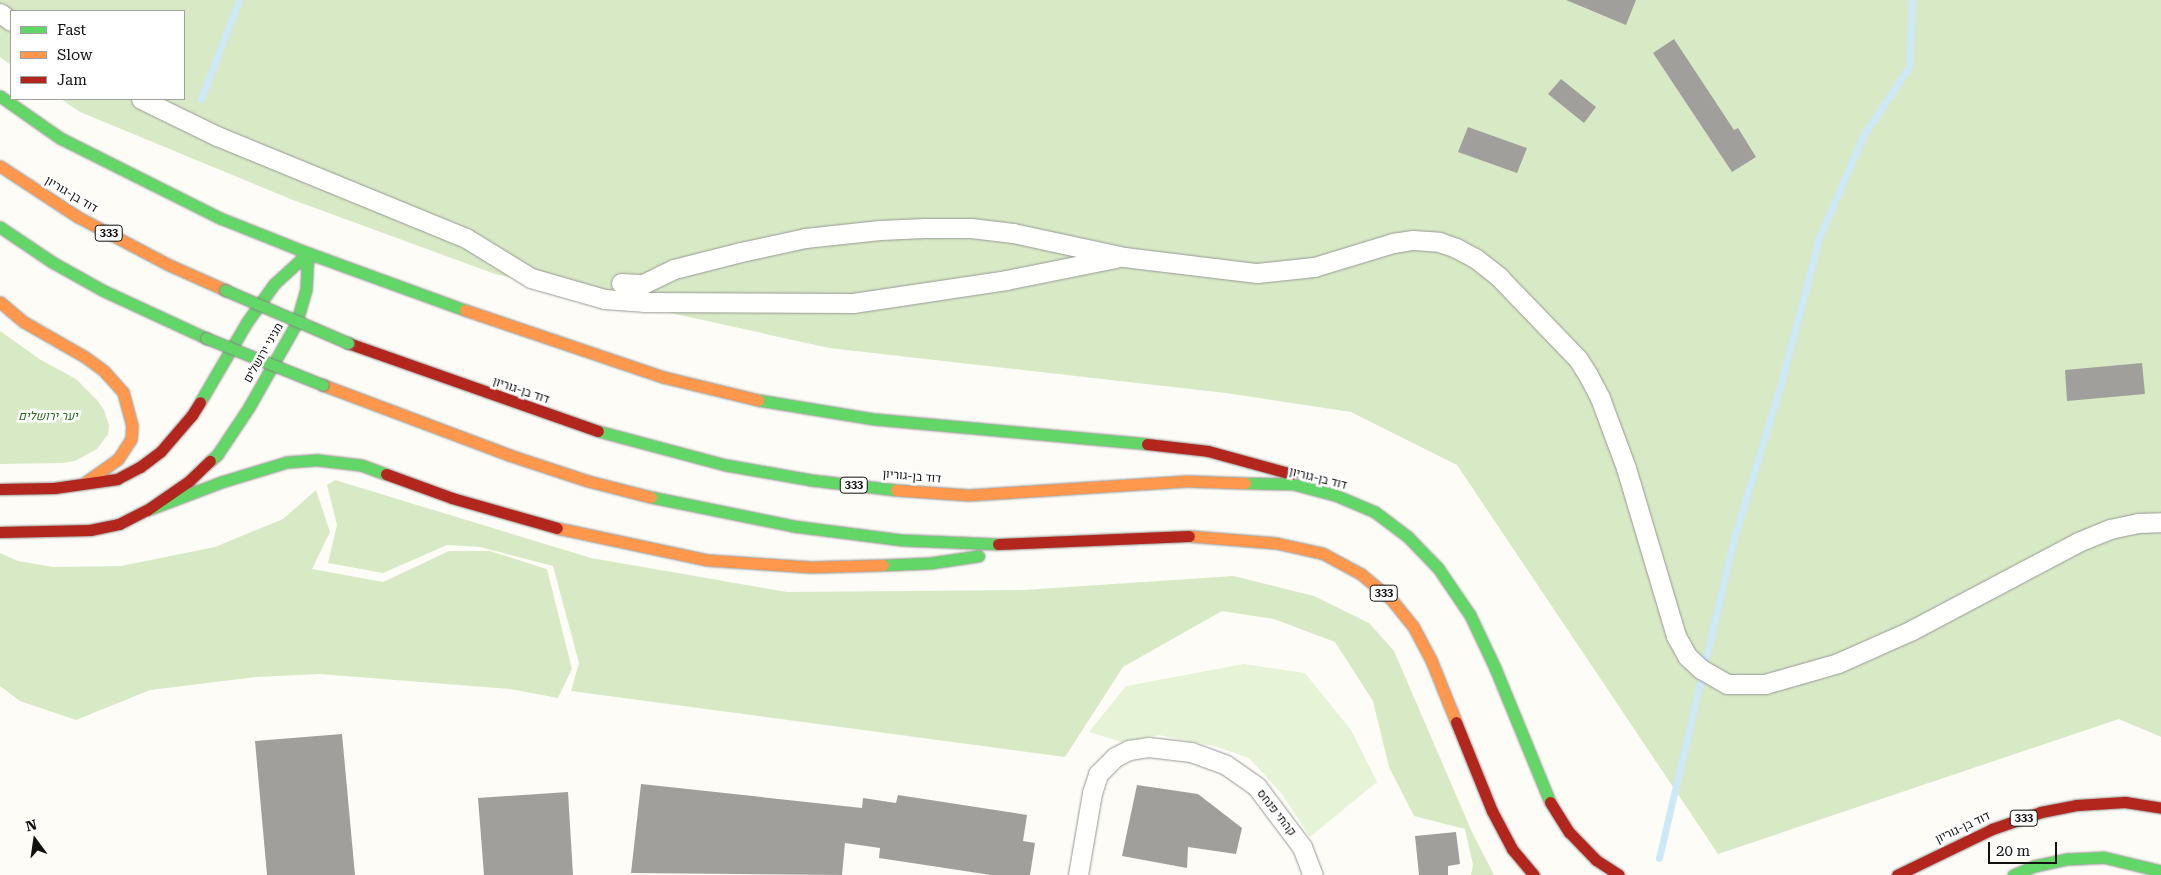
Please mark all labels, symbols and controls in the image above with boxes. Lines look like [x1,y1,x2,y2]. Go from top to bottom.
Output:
legend [10,10,185,100]
text: Fast [57,21,86,39]
text: Slow [57,46,92,64]
text: Jam [57,71,87,89]
street label: דוד בן-גוריון [42,174,100,216]
road number: 333 [94,224,124,242]
street label: מגיני ירושלים [241,320,287,386]
street label: דוד בן-גוריון [491,375,551,407]
park label: יער ירושלים [18,410,78,424]
street label: דוד בן-גוריון [1288,465,1348,493]
street label: דוד בן-גוריון [882,467,942,487]
road number: 333 [839,476,869,494]
road number: 333 [1369,584,1399,602]
street label: קהתי פנחס [1253,787,1299,839]
street label: דוד בן-גוריון [1933,809,1993,847]
road number: 333 [2009,810,2039,826]
north arrow [10,815,60,865]
text: N [24,816,39,835]
scale bar [1991,832,2060,864]
text: 20 m [1996,842,2030,860]

